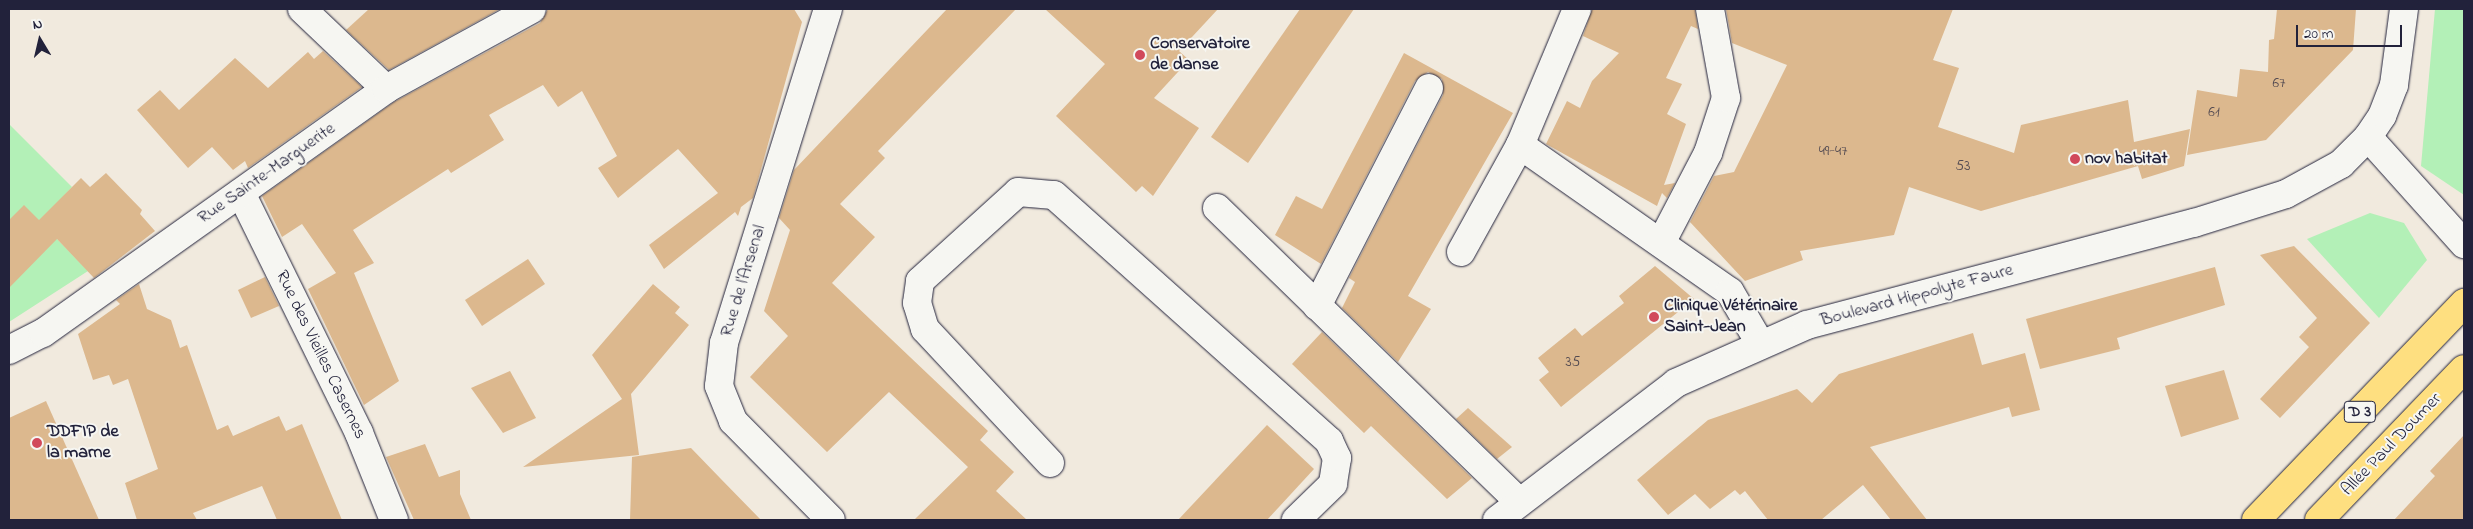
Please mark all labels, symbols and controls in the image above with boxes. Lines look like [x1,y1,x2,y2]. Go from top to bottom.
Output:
text: N [31,14,44,36]
north arrow [15,15,65,65]
scale bar [2298,15,2404,47]
text: 20 m [2304,23,2333,45]
place label: Conservatoire de danse [1150,34,1250,76]
marker: Conservatoire de danse [1134,49,1146,61]
house number: 67 [2273,75,2285,93]
house number: 61 [2208,104,2220,122]
street label: Rue Sainte-Marguerite [194,119,340,229]
house number: 49-47 [1819,143,1847,161]
place label: nov habitat [2085,148,2168,170]
marker: nov habitat [2069,153,2081,165]
house number: 53 [1956,158,1970,176]
street label: Rue de l'Arsenal [717,222,771,340]
street label: Boulevard Hippolyte Faure [1818,260,2016,332]
street label: Rue des Vieilles Casernes [270,267,370,443]
place label: Clinique Vétérinaire Saint-Jean [1664,296,1797,338]
marker: Clinique Vétérinaire Saint-Jean [1648,311,1660,323]
house number: 35 [1566,354,1580,372]
street label: Allée Paul Doumer [2337,389,2447,501]
road number: D 3 [2344,398,2376,426]
place label: DDFIP de la marne [47,422,118,464]
marker: DDFIP de la marne [31,437,43,449]

